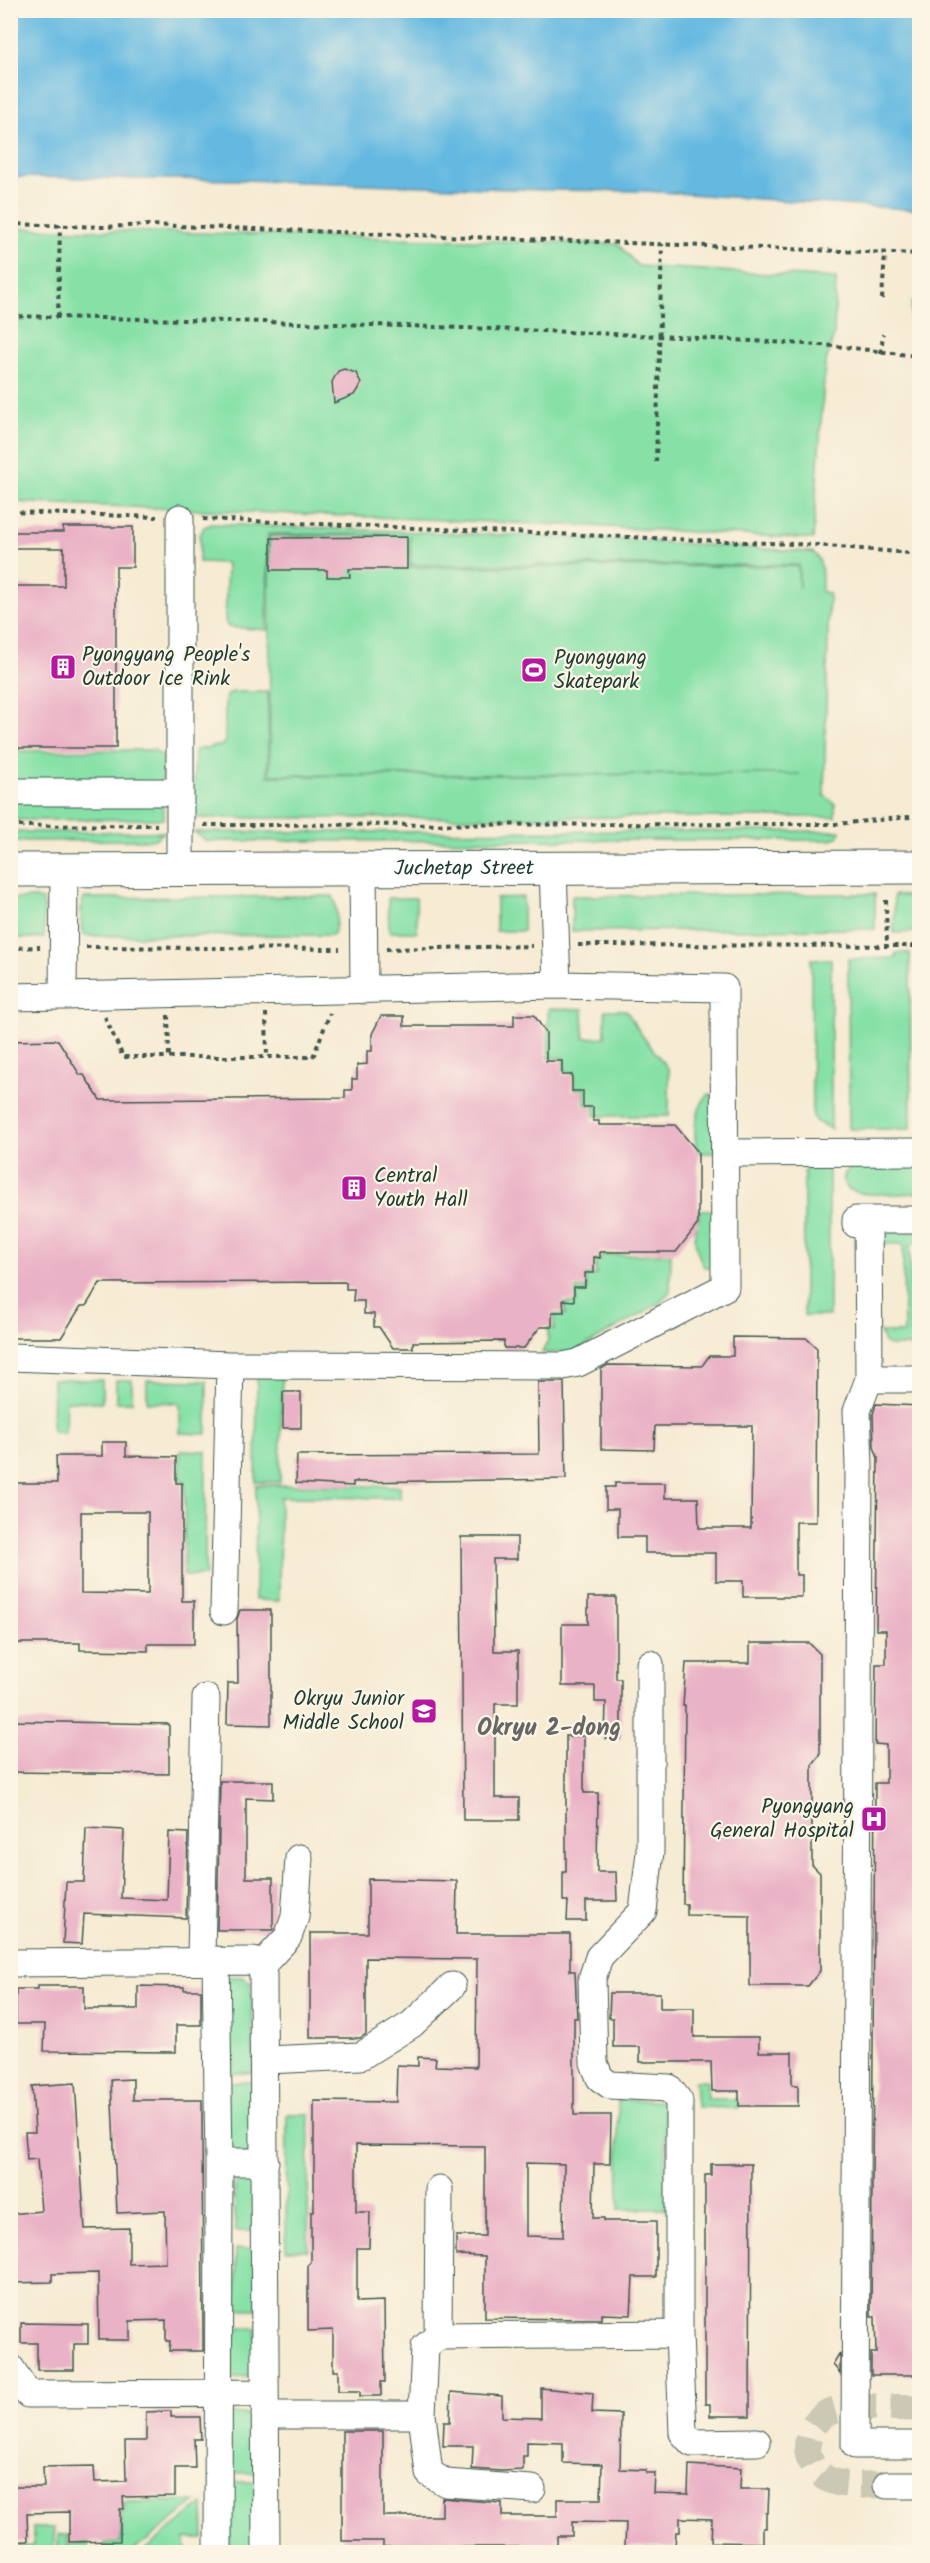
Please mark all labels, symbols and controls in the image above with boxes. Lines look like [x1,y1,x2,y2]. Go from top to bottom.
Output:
place label: Pyongyang People's Outdoor Ice Rink [82,639,250,696]
place label: Pyongyang Skatepark [554,642,647,699]
building icon: Pyongyang People's Outdoor Ice Rink [48,652,78,682]
sports icon: Pyongyang Skatepark [519,655,549,685]
street label: Juchetap Street [394,852,535,885]
place label: Central Youth Hall [374,1160,468,1217]
building icon: Central Youth Hall [339,1173,369,1203]
place label: Okryu Junior Middle School [283,1683,405,1740]
school or university icon: Okryu Junior Middle School [409,1696,439,1726]
district label: Okryu 2-dong [477,1709,621,1748]
place label: Pyongyang General Hospital [710,1791,854,1848]
hospital icon: Pyongyang General Hospital [859,1804,889,1834]

